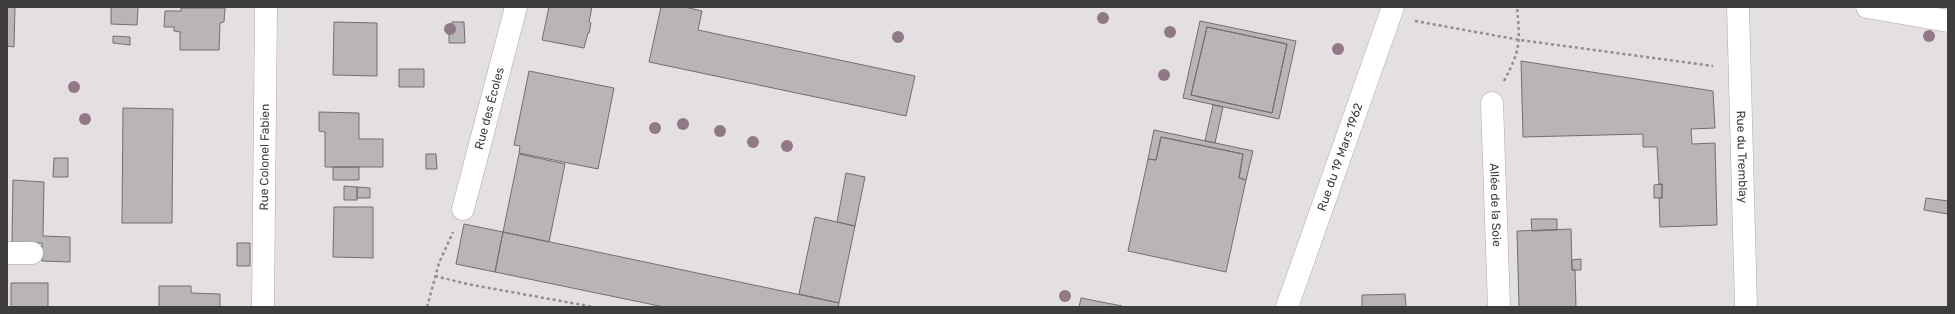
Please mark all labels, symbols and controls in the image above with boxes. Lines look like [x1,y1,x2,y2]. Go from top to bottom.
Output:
street label: Rue des Écoles [472,66,507,151]
street label: Rue du 19 Mars 1962 [1314,101,1365,213]
street label: Rue Colonel Fabien [257,104,272,210]
street label: Rue du Tremblay [1734,110,1750,204]
street label: Allée de la Soie [1487,163,1504,247]

